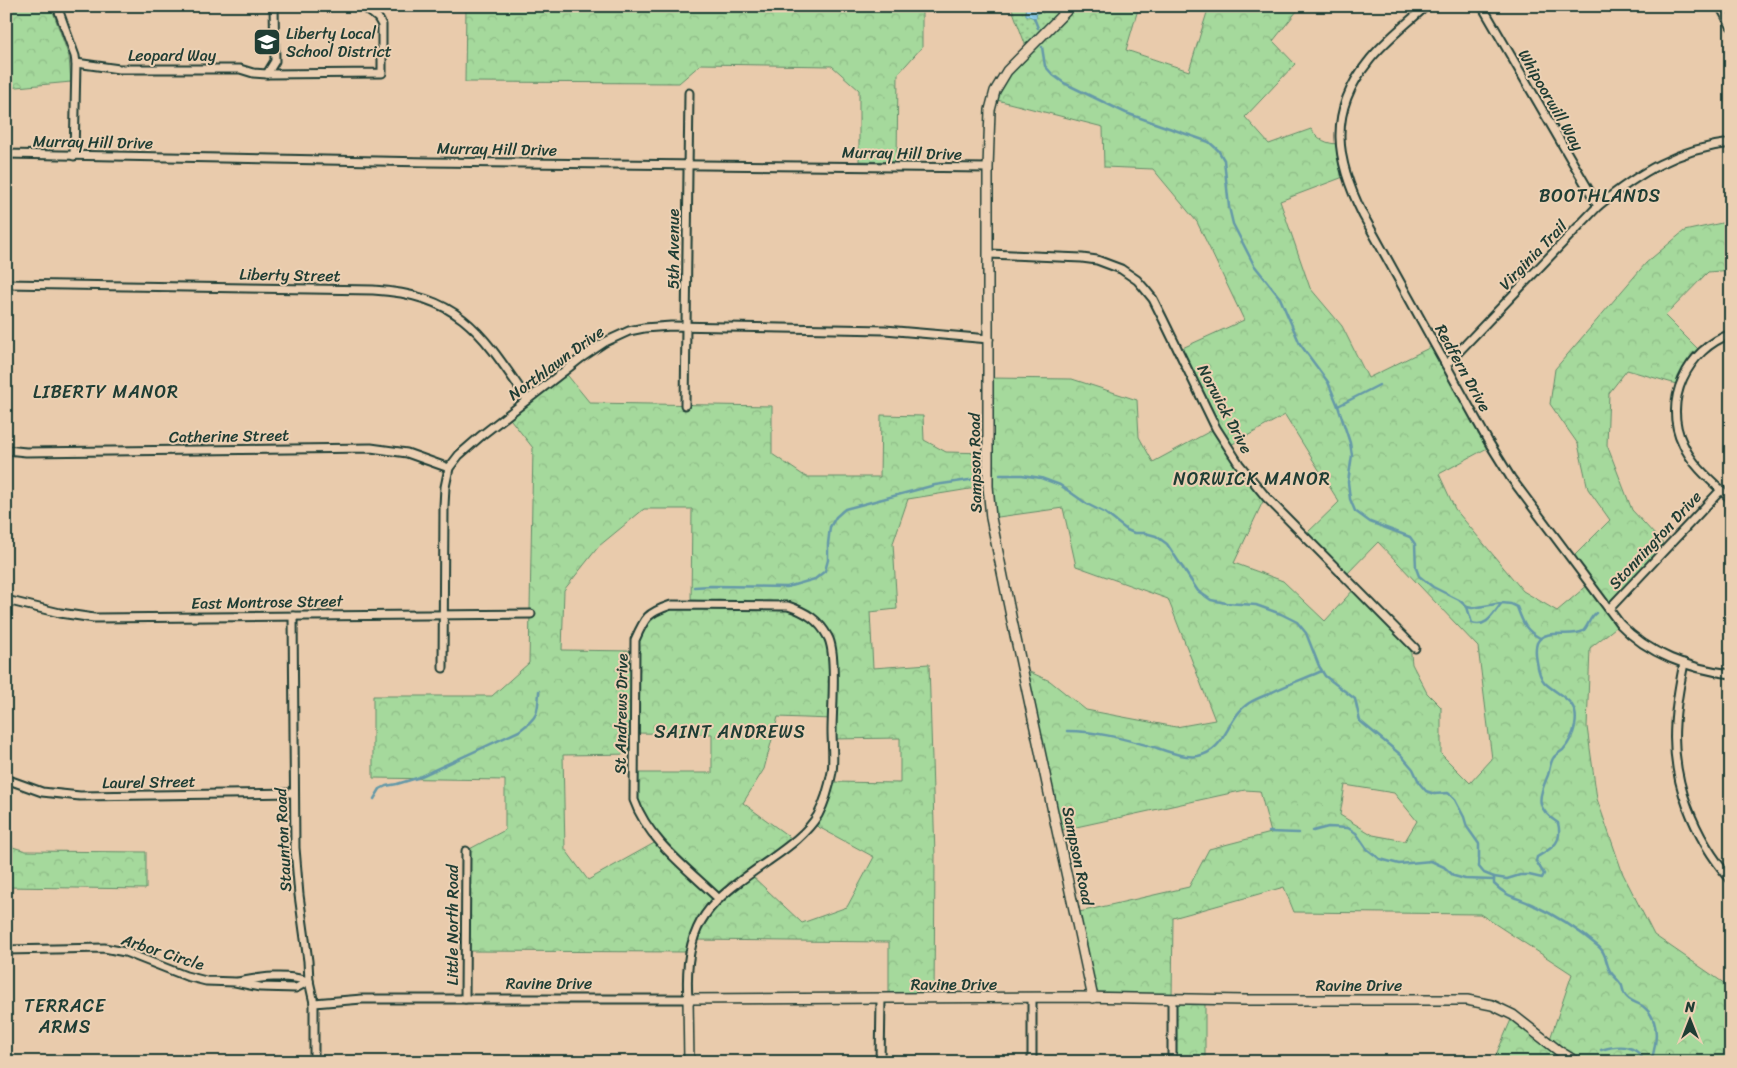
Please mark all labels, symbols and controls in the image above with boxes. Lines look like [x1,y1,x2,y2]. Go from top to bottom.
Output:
place label: Liberty Local School District [286,19,392,66]
school or university icon: Liberty Local School District [252,27,282,57]
street label: Leopard Way [128,41,217,70]
street label: Whipoorwill Way [1510,44,1592,157]
street label: Murray Hill Drive [33,126,153,158]
street label: Murray Hill Drive [437,133,557,165]
street label: Murray Hill Drive [842,137,962,169]
district label: BOOTHLANDS [1539,180,1661,212]
street label: 5th Avenue [659,209,688,289]
street label: Virginia Trail [1492,212,1575,297]
street label: Liberty Street [239,260,341,290]
street label: Northlawn Drive [501,318,611,408]
street label: Redfern Drive [1427,319,1499,417]
street label: Norwick Drive [1189,359,1261,459]
district label: LIBERTY MANOR [33,376,179,408]
street label: Sampson Road [960,411,990,513]
street label: Catherine Street [169,420,289,452]
district label: NORWICK MANOR [1173,463,1331,495]
street label: Stonnington Drive [1601,484,1709,596]
street label: East Montrose Street [191,586,344,618]
street label: St Andrews Drive [605,653,637,775]
district label: SAINT ANDREWS [654,716,806,748]
street label: Laurel Street [102,767,196,797]
street label: Staunton Road [266,786,300,893]
street label: Sampson Road [1053,804,1103,910]
street label: Little North Road [438,863,467,985]
street label: Arbor Circle [117,925,208,979]
street label: Ravine Drive [506,969,592,998]
street label: Ravine Drive [911,970,997,999]
street label: Ravine Drive [1316,971,1402,1000]
district label: TERRACE ARMS [24,990,106,1043]
text: N [1684,995,1695,1020]
north arrow [1664,996,1714,1046]

